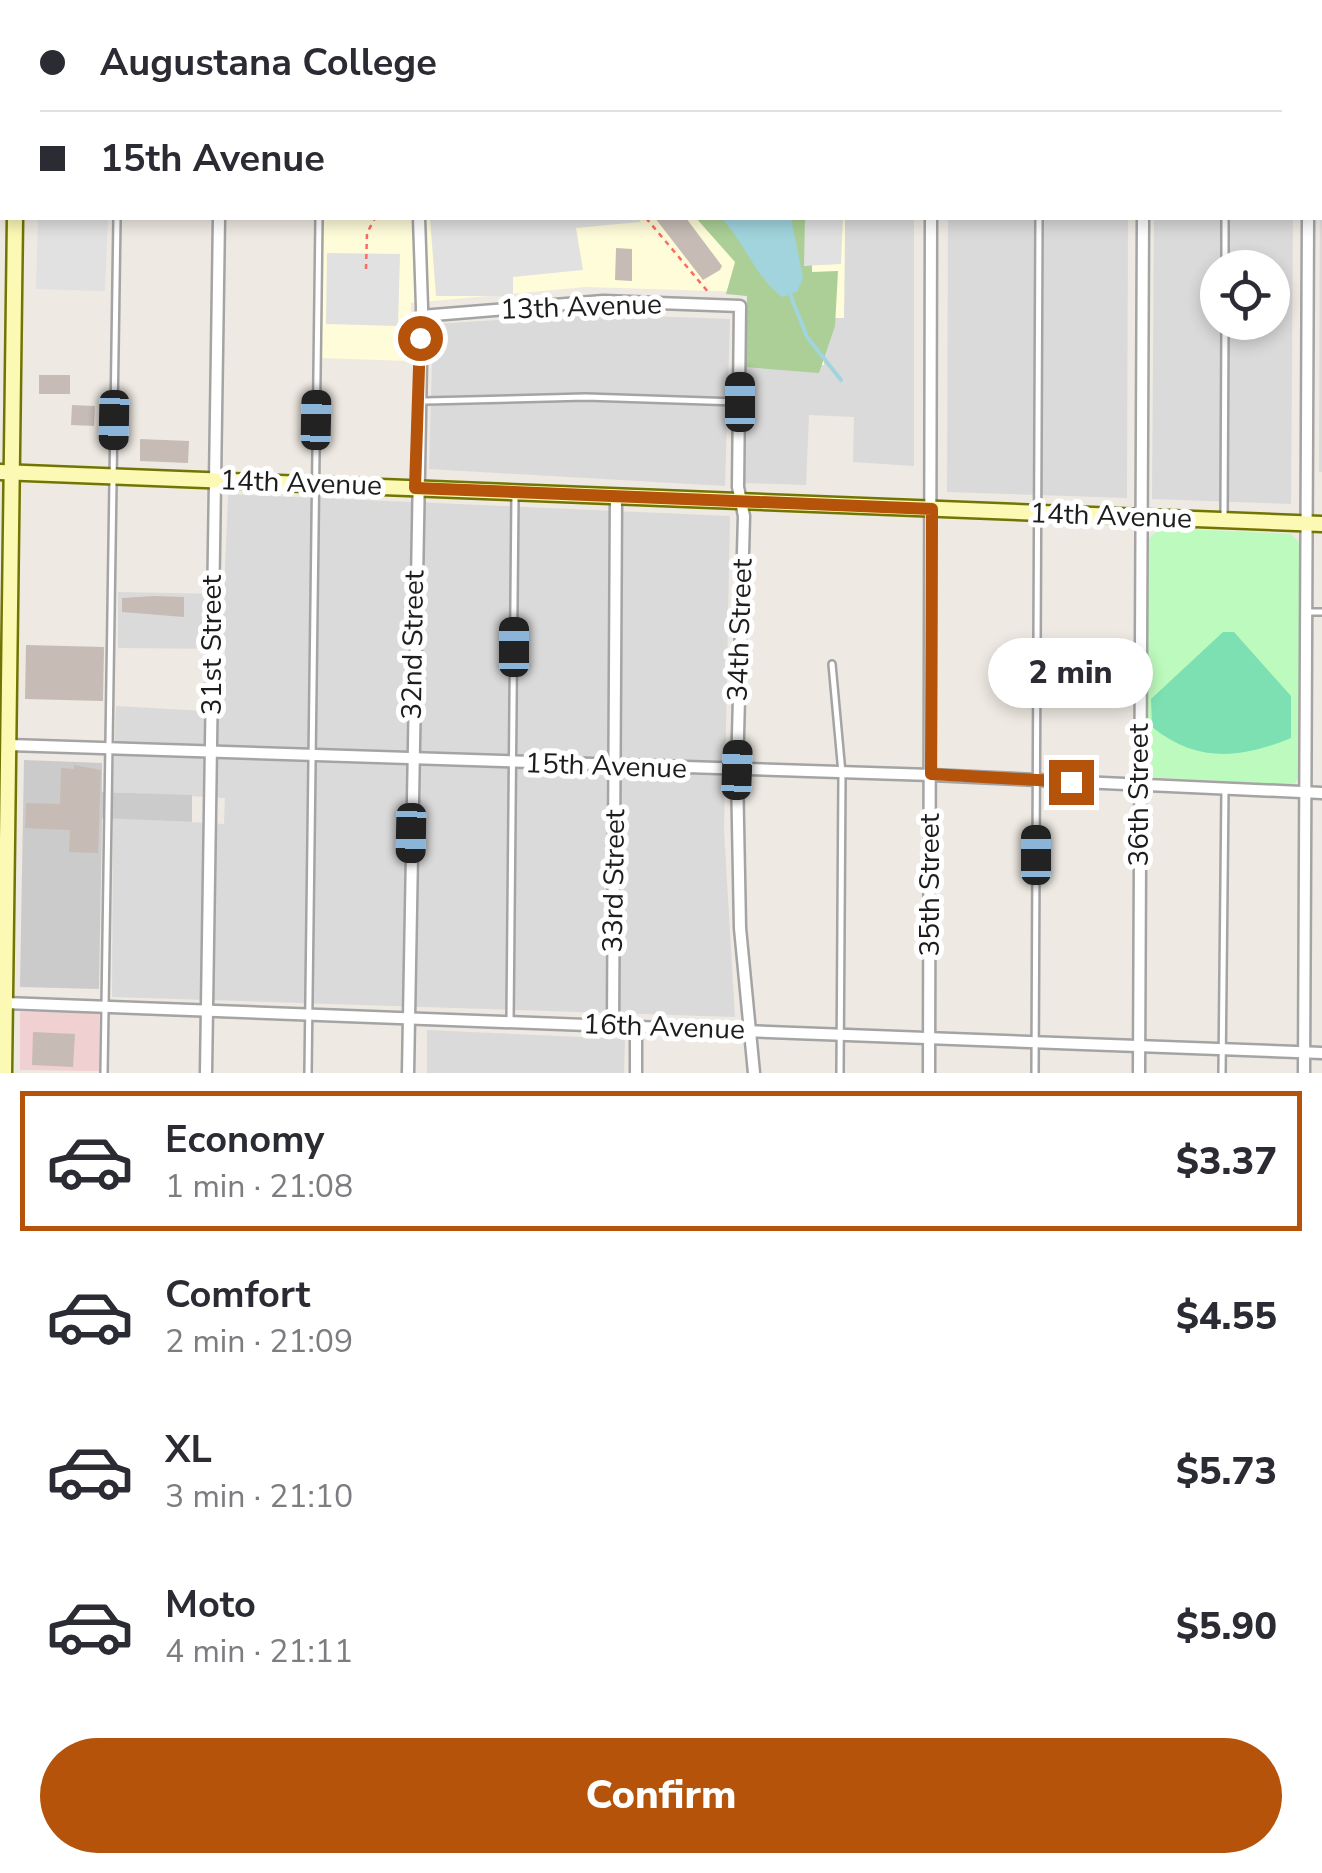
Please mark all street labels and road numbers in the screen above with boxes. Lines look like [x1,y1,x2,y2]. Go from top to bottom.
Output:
street label: 13th Avenue [499,285,663,329]
street label: 14th Avenue [219,461,383,505]
street label: 14th Avenue [1029,494,1193,538]
street label: 34th Street [719,558,761,702]
street label: 32nd Street [393,570,433,720]
street label: 31st Street [193,575,231,715]
street label: 36th Street [1120,723,1158,866]
street label: 15th Avenue [524,744,688,788]
street label: 33rd Street [594,809,634,953]
street label: 35th Street [911,813,949,956]
street label: 16th Avenue [582,1005,746,1049]

